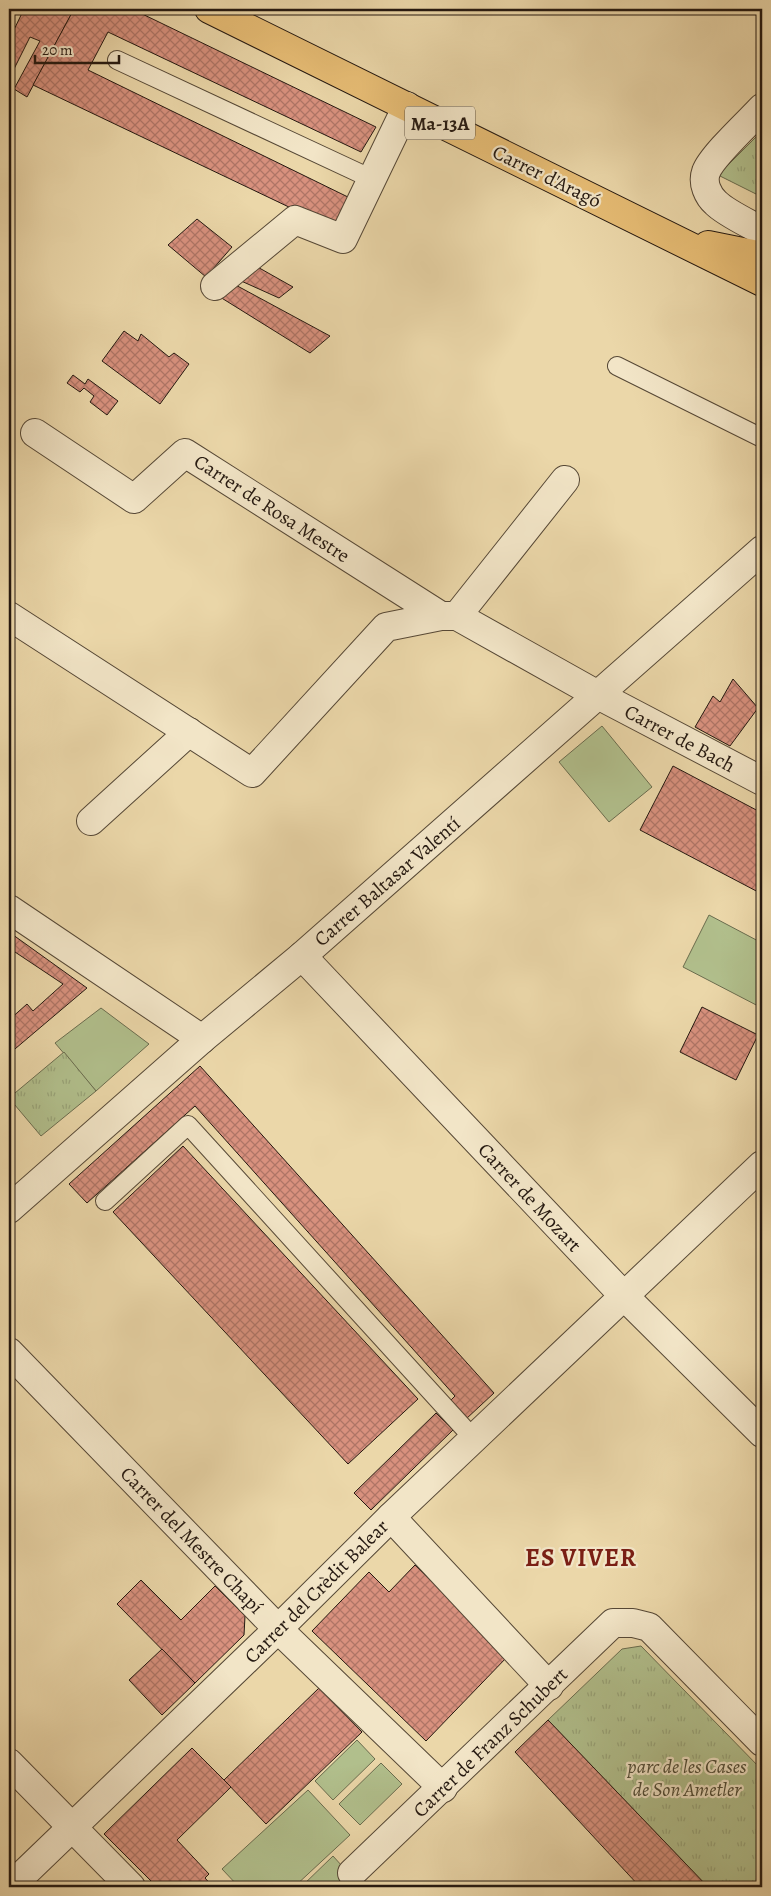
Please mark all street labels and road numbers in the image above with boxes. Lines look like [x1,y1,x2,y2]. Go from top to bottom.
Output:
road number: Ma-13A [405,106,475,140]
street label: Carrer d'Aragó [488,138,606,214]
street label: Carrer de Rosa Mestre [189,448,355,569]
street label: Carrer de Bach [620,698,740,779]
street label: Carrer Baltasar Valentí [308,810,466,952]
street label: Carrer de Mozart [472,1137,588,1258]
street label: Carrer del Mestre Chapí [114,1461,269,1620]
street label: Carrer del Crèdit Balear [238,1513,395,1669]
street label: Carrer de Franz Schubert [407,1661,574,1823]

